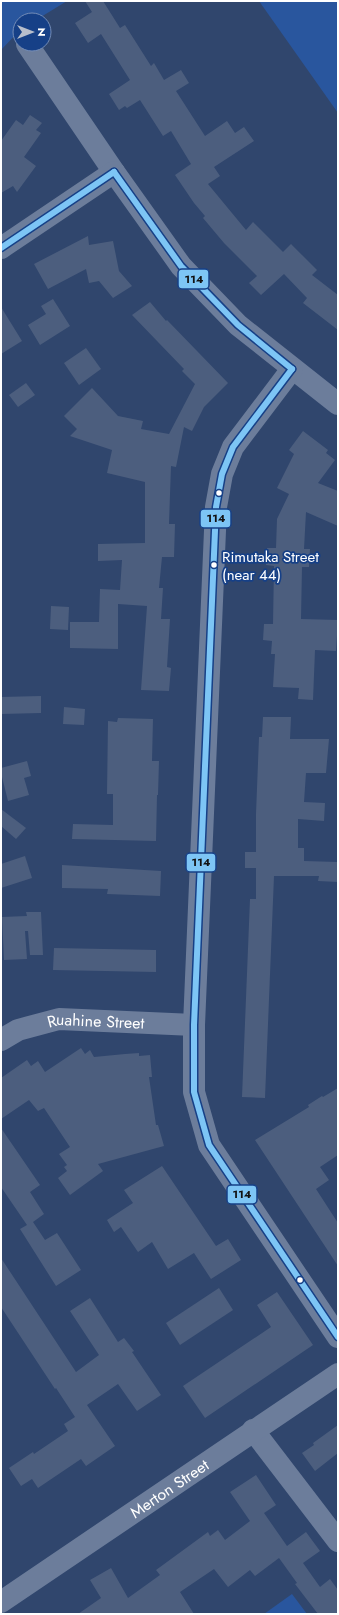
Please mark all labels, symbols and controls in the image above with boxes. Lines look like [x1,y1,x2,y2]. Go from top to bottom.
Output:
north arrow [12,12,52,52]
text: N [34,28,50,36]
line badge: 114 [178,269,209,289]
text: 114 [185,271,204,287]
unlabelled marker [214,488,224,498]
line badge: 114 [200,509,231,528]
text: 114 [207,510,226,526]
place label: Rimutaka Street (near 44) [222,546,319,586]
marker: Rimutaka Street (near 44) [209,560,219,570]
line badge: 114 [186,853,216,872]
text: 114 [192,854,211,870]
street label: Ruahine Street [45,1008,145,1035]
line badge: 114 [227,1185,257,1204]
text: 114 [233,1186,252,1202]
unlabelled marker [295,1275,305,1285]
street label: Merton Street [125,1454,214,1524]

